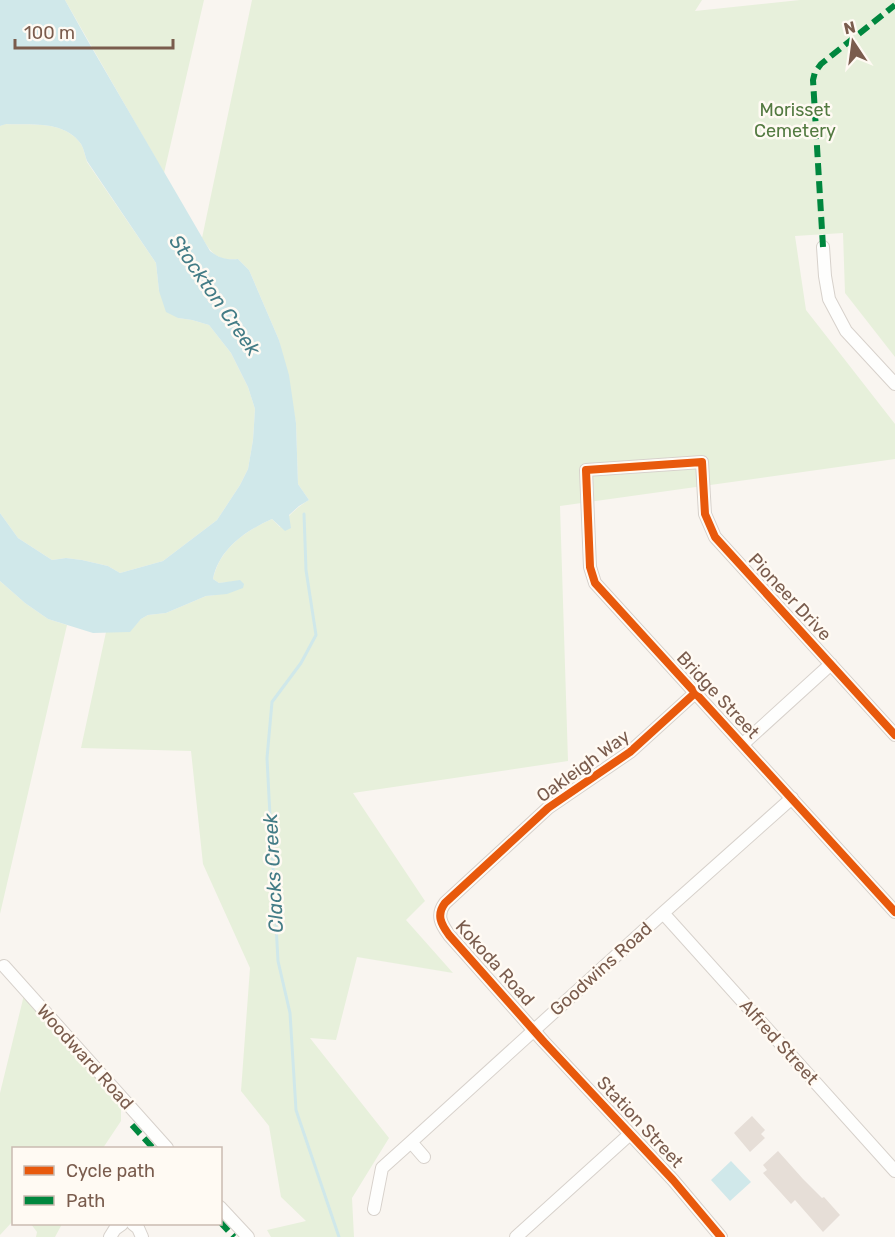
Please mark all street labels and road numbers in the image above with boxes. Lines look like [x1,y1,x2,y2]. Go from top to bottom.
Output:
street label: Pioneer Drive [744,549,836,645]
street label: Bridge Street [672,647,764,743]
street label: Oakleigh Way [532,725,634,807]
street label: Kokoda Road [451,916,539,1010]
street label: Goodwins Road [545,917,657,1021]
street label: Alfred Street [735,995,823,1089]
street label: Woodward Road [32,1000,138,1114]
street label: Station Street [592,1072,688,1172]

